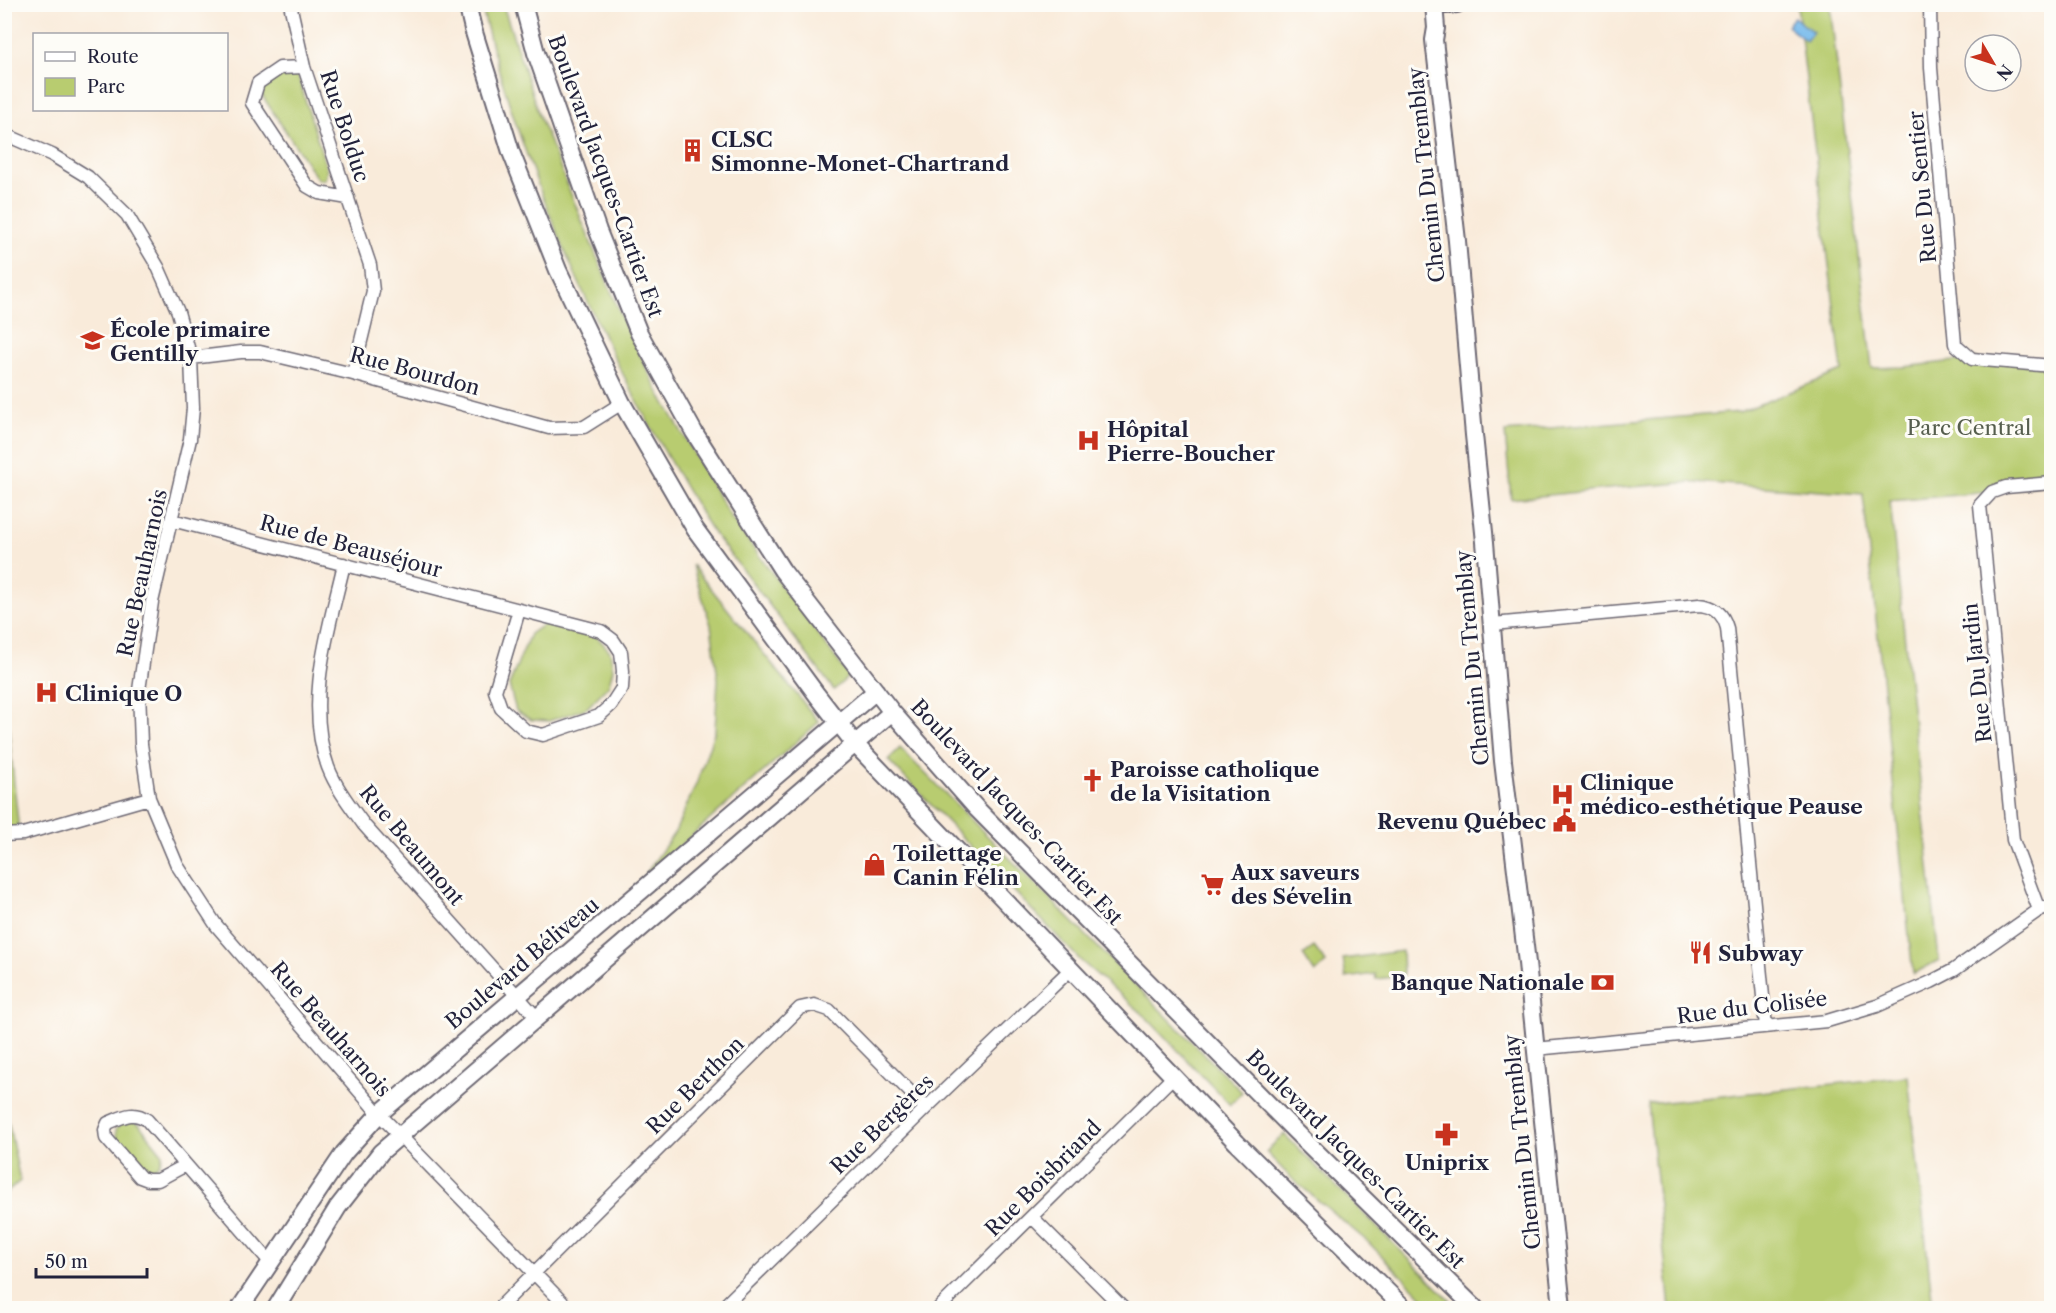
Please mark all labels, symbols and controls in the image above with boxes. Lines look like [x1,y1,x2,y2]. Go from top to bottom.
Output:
street label: Boulevard Jacques-Cartier Est [543,31,669,321]
legend [33,33,228,111]
north arrow [1963,33,2023,93]
text: Route [87,46,139,68]
text: N [1992,61,2017,84]
street label: Chemin Du Tremblay [1402,66,1450,284]
street label: Rue Bolduc [315,67,375,185]
text: Parc [87,76,125,98]
street label: Rue Du Sentier [1903,109,1941,264]
place label: CLSC Simonne-Monet-Chartrand [711,127,1009,176]
building icon: CLSC Simonne-Monet-Chartrand [680,138,706,164]
place label: École primaire Gentilly [110,317,270,366]
school or university icon: École primaire Gentilly [79,328,105,354]
street label: Rue Bourdon [347,342,483,400]
park label: Parc Central [1907,415,2031,440]
place label: Hôpital Pierre-Boucher [1107,417,1276,466]
hospital icon: Hôpital Pierre-Boucher [1076,428,1102,454]
street label: Rue Beauharnois [112,487,172,659]
street label: Rue de Beauséjour [257,510,445,582]
street label: Chemin Du Tremblay [1450,549,1494,767]
street label: Rue Du Jardin [1957,602,1997,744]
hospital icon: Clinique O [34,680,60,706]
place label: Clinique O [65,681,182,706]
street label: Boulevard Jacques-Cartier Est [906,694,1128,930]
place label: Paroisse catholique de la Visitation [1110,757,1319,806]
church icon: Paroisse catholique de la Visitation [1079,768,1105,794]
place label: Clinique médico-esthétique Peause [1580,770,1863,819]
street label: Rue Beaumont [355,780,470,911]
hospital icon: Clinique médico-esthétique Peause [1549,781,1575,807]
public building icon: Revenu Québec [1551,808,1577,834]
place label: Revenu Québec [1377,809,1546,834]
place label: Toilettage Canin Félin [893,841,1019,890]
shop icon: Toilettage Canin Félin [862,852,888,878]
place label: Aux saveurs des Sévelin [1230,860,1360,909]
supermarket icon: Aux saveurs des Sévelin [1200,871,1226,897]
street label: Boulevard Béliveau [440,892,604,1034]
restaurant icon: Subway [1687,940,1713,966]
place label: Subway [1718,941,1804,966]
street label: Rue Beauharnois [266,956,396,1102]
bank icon: Banque Nationale [1589,969,1615,995]
place label: Banque Nationale [1391,970,1584,995]
street label: Rue du Colisée [1675,985,1829,1029]
street label: Rue Berthon [641,1031,749,1139]
street label: Chemin Du Tremblay [1498,1033,1546,1251]
street label: Boulevard Jacques-Cartier Est [1241,1044,1471,1274]
street label: Rue Bergères [825,1069,939,1179]
street label: Rue Boisbriand [980,1115,1106,1241]
pharmacy icon: Uniprix [1434,1121,1460,1147]
place label: Uniprix [1405,1150,1489,1175]
scale bar [36,1241,147,1279]
text: 50 m [45,1251,88,1273]

